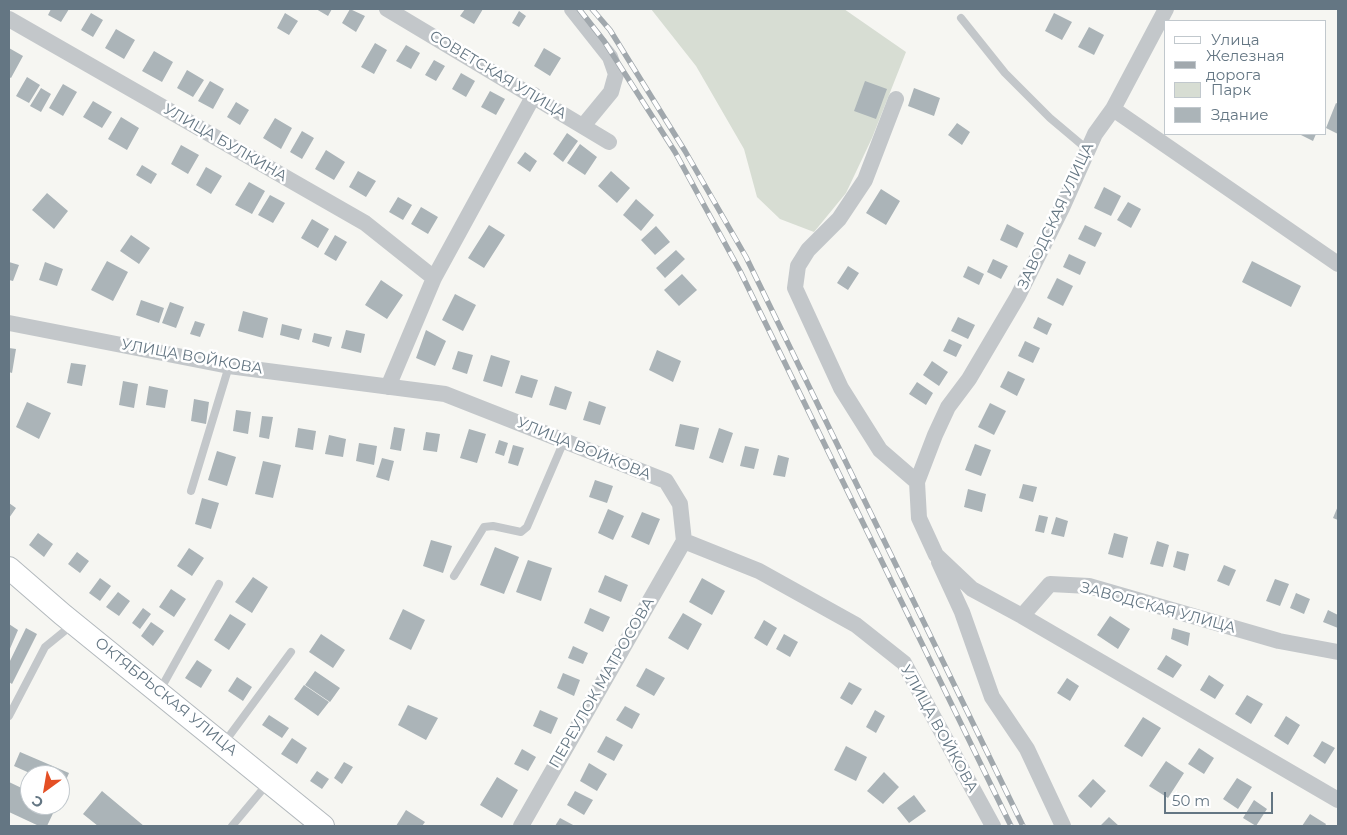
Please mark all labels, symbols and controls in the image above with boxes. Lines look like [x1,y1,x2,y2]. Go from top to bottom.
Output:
legend [1164,20,1327,135]
street label: СОВЕТСКАЯ УЛИЦА [426,27,570,123]
text: Улица [1211,30,1259,49]
text: Железная дорога [1206,46,1285,84]
text: Парк [1211,80,1251,99]
street label: УЛИЦА БУЛКИНА [160,100,290,186]
text: Здание [1211,105,1269,124]
street label: ЗАВОДСКАЯ УЛИЦА [1014,140,1098,292]
street label: УЛИЦА ВОЙКОВА [120,336,264,378]
street label: УЛИЦА ВОЙКОВА [514,414,654,484]
street label: ЗАВОДСКАЯ УЛИЦА [1078,579,1238,637]
street label: ПЕРЕУЛОК МАТРОСОВА [546,595,658,771]
street label: ОКТЯБРЬСКАЯ УЛИЦА [91,634,241,760]
street label: УЛИЦА ВОЙКОВА [896,662,982,796]
north arrow [20,765,70,815]
scale bar [1167,782,1276,814]
text: 50 m [1172,791,1210,810]
text: С [29,792,47,812]

